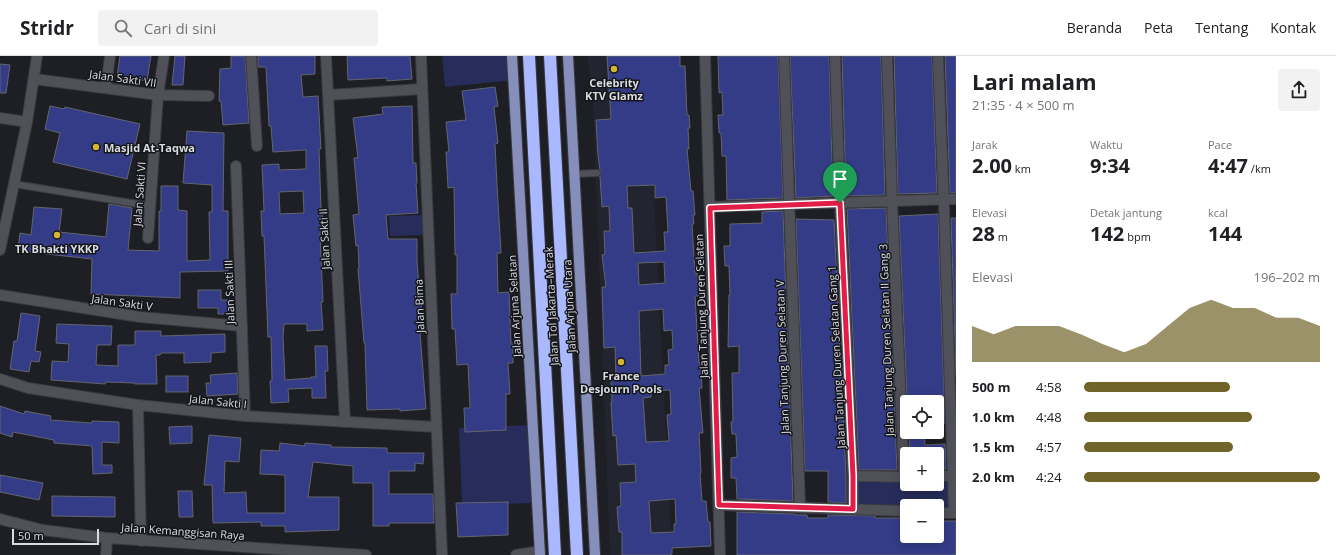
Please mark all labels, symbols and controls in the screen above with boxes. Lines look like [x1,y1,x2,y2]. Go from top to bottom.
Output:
search box [98,10,378,46]
text: Stridr [20,15,74,41]
icon: search [112,17,134,39]
text: Cari di sini [144,18,216,38]
text: Beranda [1067,18,1122,37]
text: Peta [1144,18,1173,37]
text: Tentang [1195,18,1248,37]
text: Kontak [1270,18,1316,37]
marker: Celebrity KTV Glamz [609,64,619,74]
street label: Jalan Sakti VII [87,66,158,90]
text: Lari malam [972,66,1097,96]
button: share [1278,69,1320,111]
place label: Celebrity KTV Glamz [585,75,644,103]
text: 21:35 · 4 × 500 m [972,96,1075,114]
text: Jarak [972,137,997,152]
text: Waktu [1090,137,1123,152]
text: Pace [1208,137,1232,152]
place label: Masjid At-Taqwa [104,140,195,155]
marker: Masjid At-Taqwa [91,142,101,152]
text: 2.00 [972,152,1012,179]
text: 9:34 [1090,152,1130,179]
text: 4:47 [1208,152,1248,179]
street label: Jalan Sakti VI [129,161,149,228]
text: km [1012,161,1031,176]
text: /km [1248,161,1271,176]
pin [823,162,857,203]
icon: arrive [829,168,851,190]
text: Elevasi [972,205,1007,220]
text: Detak jantung [1090,205,1162,220]
text: kcal [1208,205,1228,220]
street label: Jalan Sakti II [315,208,333,271]
text: 28 [972,220,995,247]
text: 142 [1090,220,1124,247]
text: 144 [1208,220,1242,247]
text: m [995,229,1008,244]
text: bpm [1124,229,1151,244]
marker: TK Bhakti YKKP [52,230,62,240]
street label: Jalan Tanjung Duren Selatan [691,234,711,379]
place label: TK Bhakti YKKP [15,241,99,256]
street label: Jalan Tanjung Duren Selatan II Gang 3 [875,244,897,437]
street label: Jalan Tol Jakarta–Merak [540,246,562,367]
street label: Jalan Arjuna Selatan [504,255,524,358]
street label: Jalan Arjuna Utara [559,259,579,354]
street label: Jalan Sakti III [220,260,238,325]
street label: Jalan Tanjung Duren Selatan Gang 1 [824,265,848,450]
text: Elevasi [972,268,1013,286]
text: 196–202 m [1253,268,1320,286]
street label: Jalan Bima [411,279,427,334]
street label: Jalan Tanjung Duren Selatan V [772,279,792,435]
street label: Jalan Sakti V [89,290,154,314]
marker: France Desjourn Pools [616,357,626,367]
place label: France Desjourn Pools [580,368,662,396]
text: 500 m [972,378,1010,396]
text: 4:58 [1036,378,1062,396]
street label: Jalan Sakti I [187,390,248,411]
map controls [900,395,944,543]
button: locate [900,395,944,439]
text: 1.0 km [972,408,1015,426]
text: 4:48 [1036,408,1062,426]
text: 1.5 km [972,438,1015,456]
text: 4:57 [1036,438,1062,456]
button: + [900,447,944,491]
text: 2.0 km [972,468,1015,486]
text: 4:24 [1036,468,1062,486]
button: − [900,499,944,543]
street label: Jalan Kemanggisan Raya [120,519,245,543]
scale bar [12,527,99,546]
text: 50 m [18,528,44,543]

